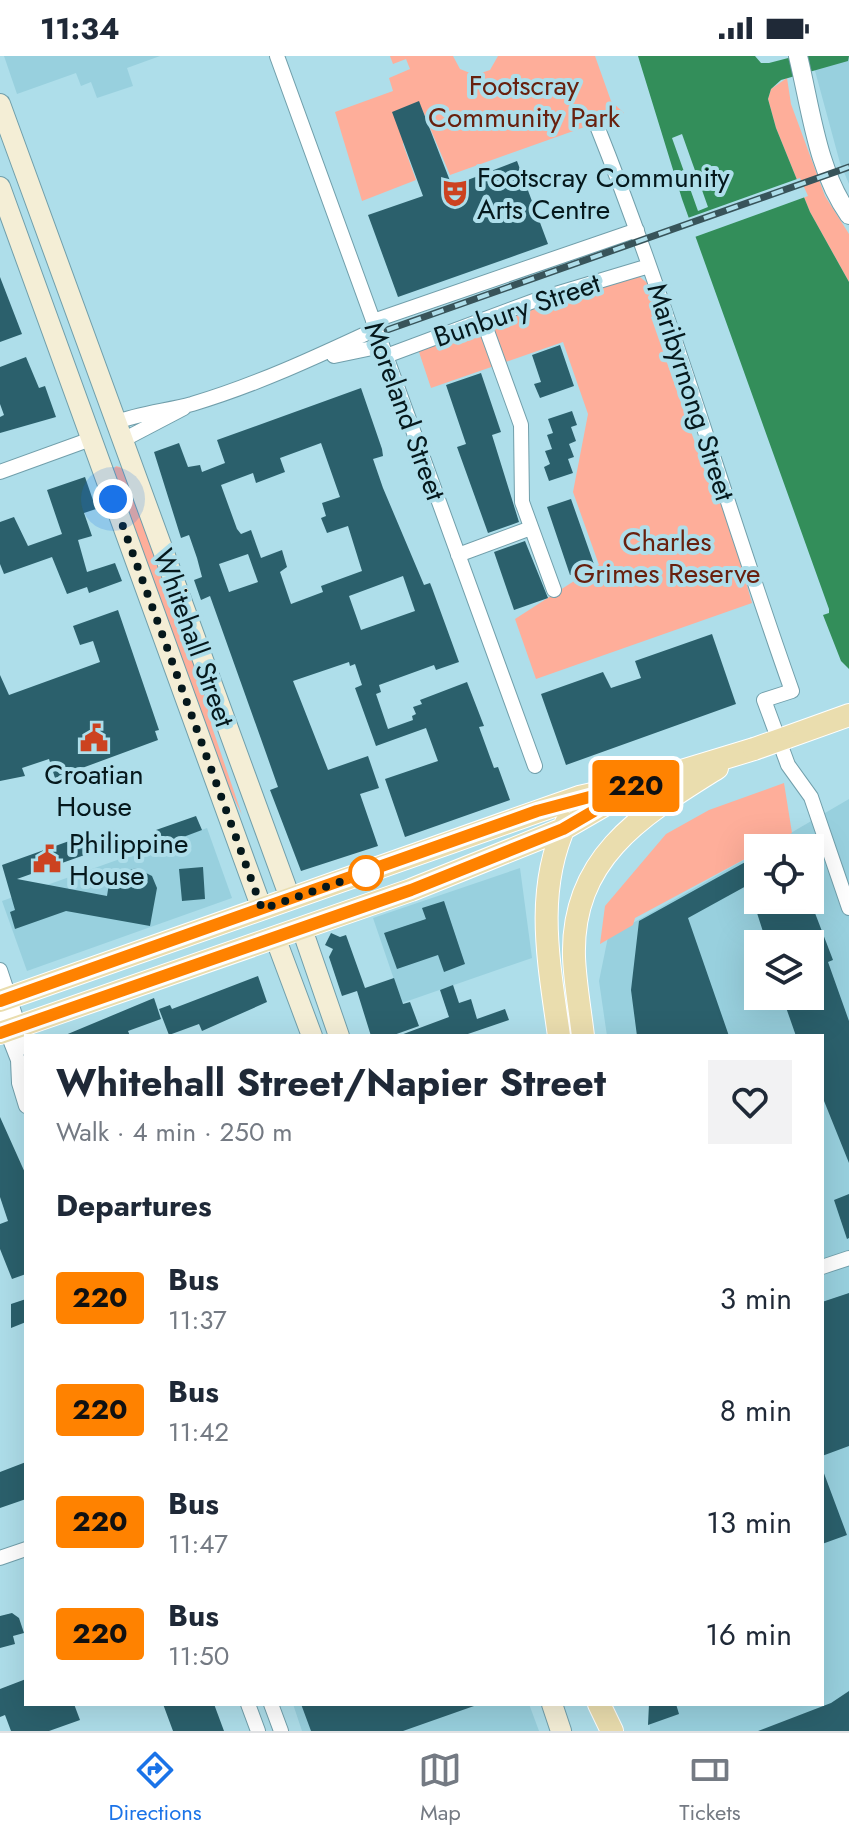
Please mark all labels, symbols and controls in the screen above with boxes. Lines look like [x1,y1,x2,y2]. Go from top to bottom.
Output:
text: 11:34 [40,7,120,50]
park label: Footscray Community Park [428,65,621,138]
place label: Footscray Community Arts Centre [477,157,730,230]
theatre icon: Footscray Community Arts Centre [440,178,470,208]
street label: Bunbury Street [428,262,606,358]
street label: Maribyrnong Street [637,278,746,506]
street label: Moreland Street [354,316,456,506]
your location [93,479,133,519]
park label: Charles Grimes Reserve [573,521,761,594]
street label: Whitehall Street [143,543,245,733]
public building icon: Croatian House [79,723,109,753]
place label: Croatian House [44,754,144,827]
line badge: 220 [590,760,682,812]
text: 220 [608,765,664,806]
place label: Philippine House [69,823,188,896]
map controls [744,834,824,1010]
button: locate [744,834,824,914]
public building icon: Philippine House [32,844,62,874]
unlabelled marker [349,856,383,890]
button: layers [744,930,824,1010]
text: Whitehall Street/Napier Street [56,1055,606,1110]
button: heart [708,1060,792,1144]
text: Walk · 4 min · 250 m [56,1113,293,1151]
text: Departures [56,1184,212,1227]
text: Bus [168,1258,219,1301]
text: 220 [72,1277,128,1318]
text: 3 min [720,1277,792,1320]
text: 11:37 [168,1301,227,1339]
text: Bus [168,1370,219,1413]
text: 220 [72,1389,128,1430]
text: 8 min [720,1389,792,1432]
text: 11:42 [168,1413,229,1451]
text: Bus [168,1482,219,1525]
text: 220 [72,1501,128,1542]
text: 13 min [706,1501,792,1544]
text: 11:47 [168,1525,228,1563]
text: Bus [168,1594,219,1637]
text: 220 [72,1613,128,1654]
text: 16 min [705,1613,792,1656]
text: 11:50 [168,1637,229,1675]
tab: Directions [108,1748,202,1828]
tab: Map [418,1748,462,1828]
tab: Tickets [679,1748,741,1828]

